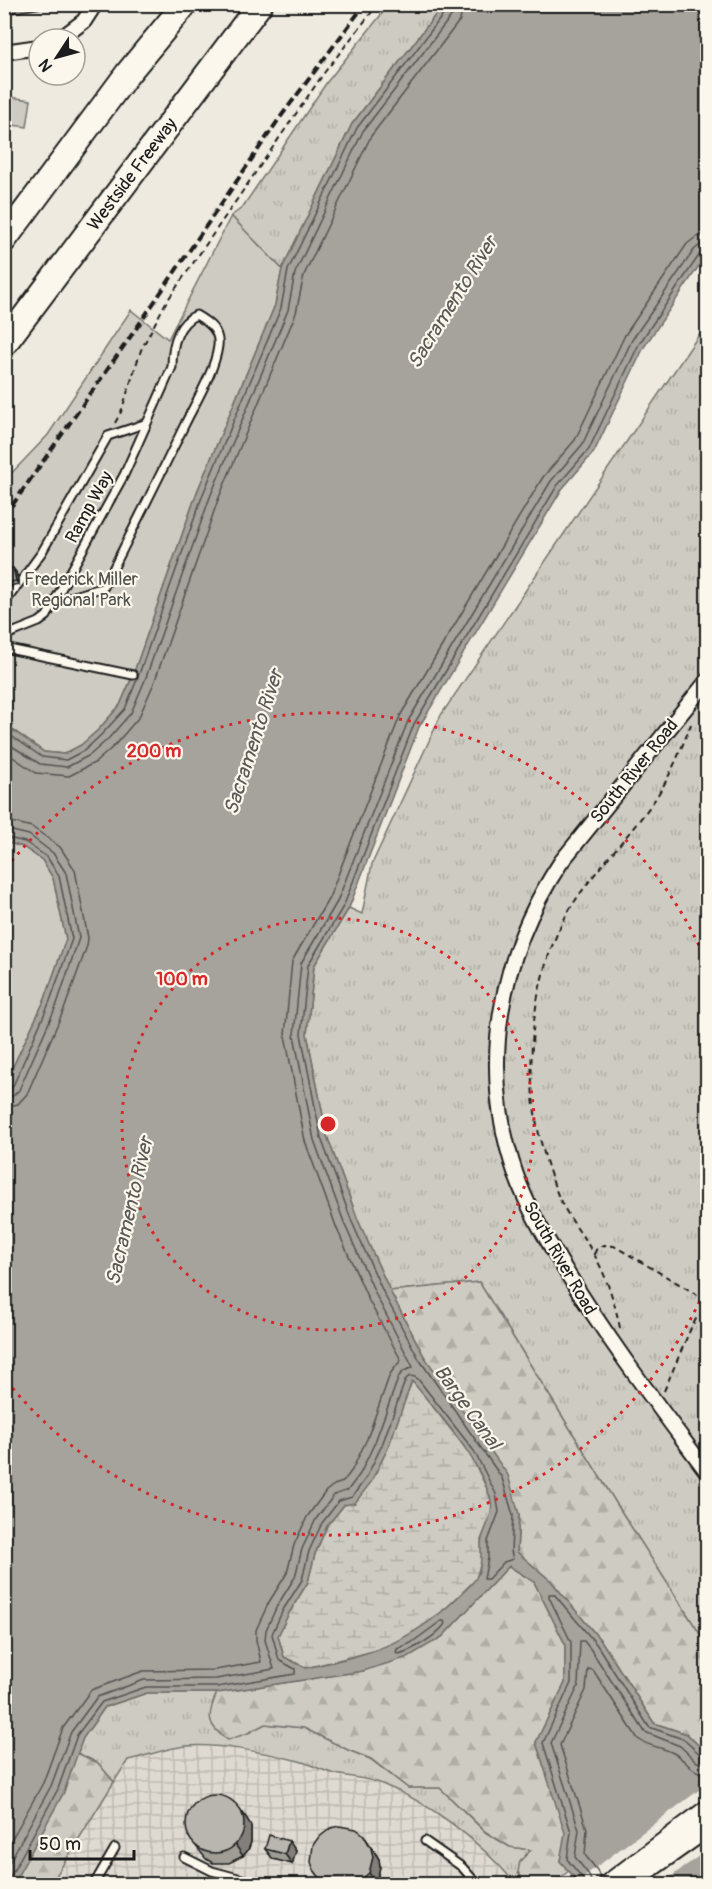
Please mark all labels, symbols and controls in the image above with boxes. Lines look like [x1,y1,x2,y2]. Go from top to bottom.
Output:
north arrow [27,27,87,87]
text: N [34,55,57,75]
street label: Westside Freeway [82,113,183,235]
water label: Sacramento River [402,229,504,373]
street label: Ramp Way [60,467,119,547]
park label: Frederick Miller Regional Park [24,568,139,612]
water label: Sacramento River [218,664,290,818]
street label: South River Road [585,715,683,828]
text: 200 m [127,740,181,763]
text: 100 m [156,968,208,991]
centre of rings [318,1114,338,1134]
water label: Sacramento River [100,1132,159,1287]
street label: South River Road [518,1197,601,1319]
water label: Barge Canal [429,1360,508,1456]
scale bar [30,1823,134,1861]
text: 50 m [39,1833,81,1856]

